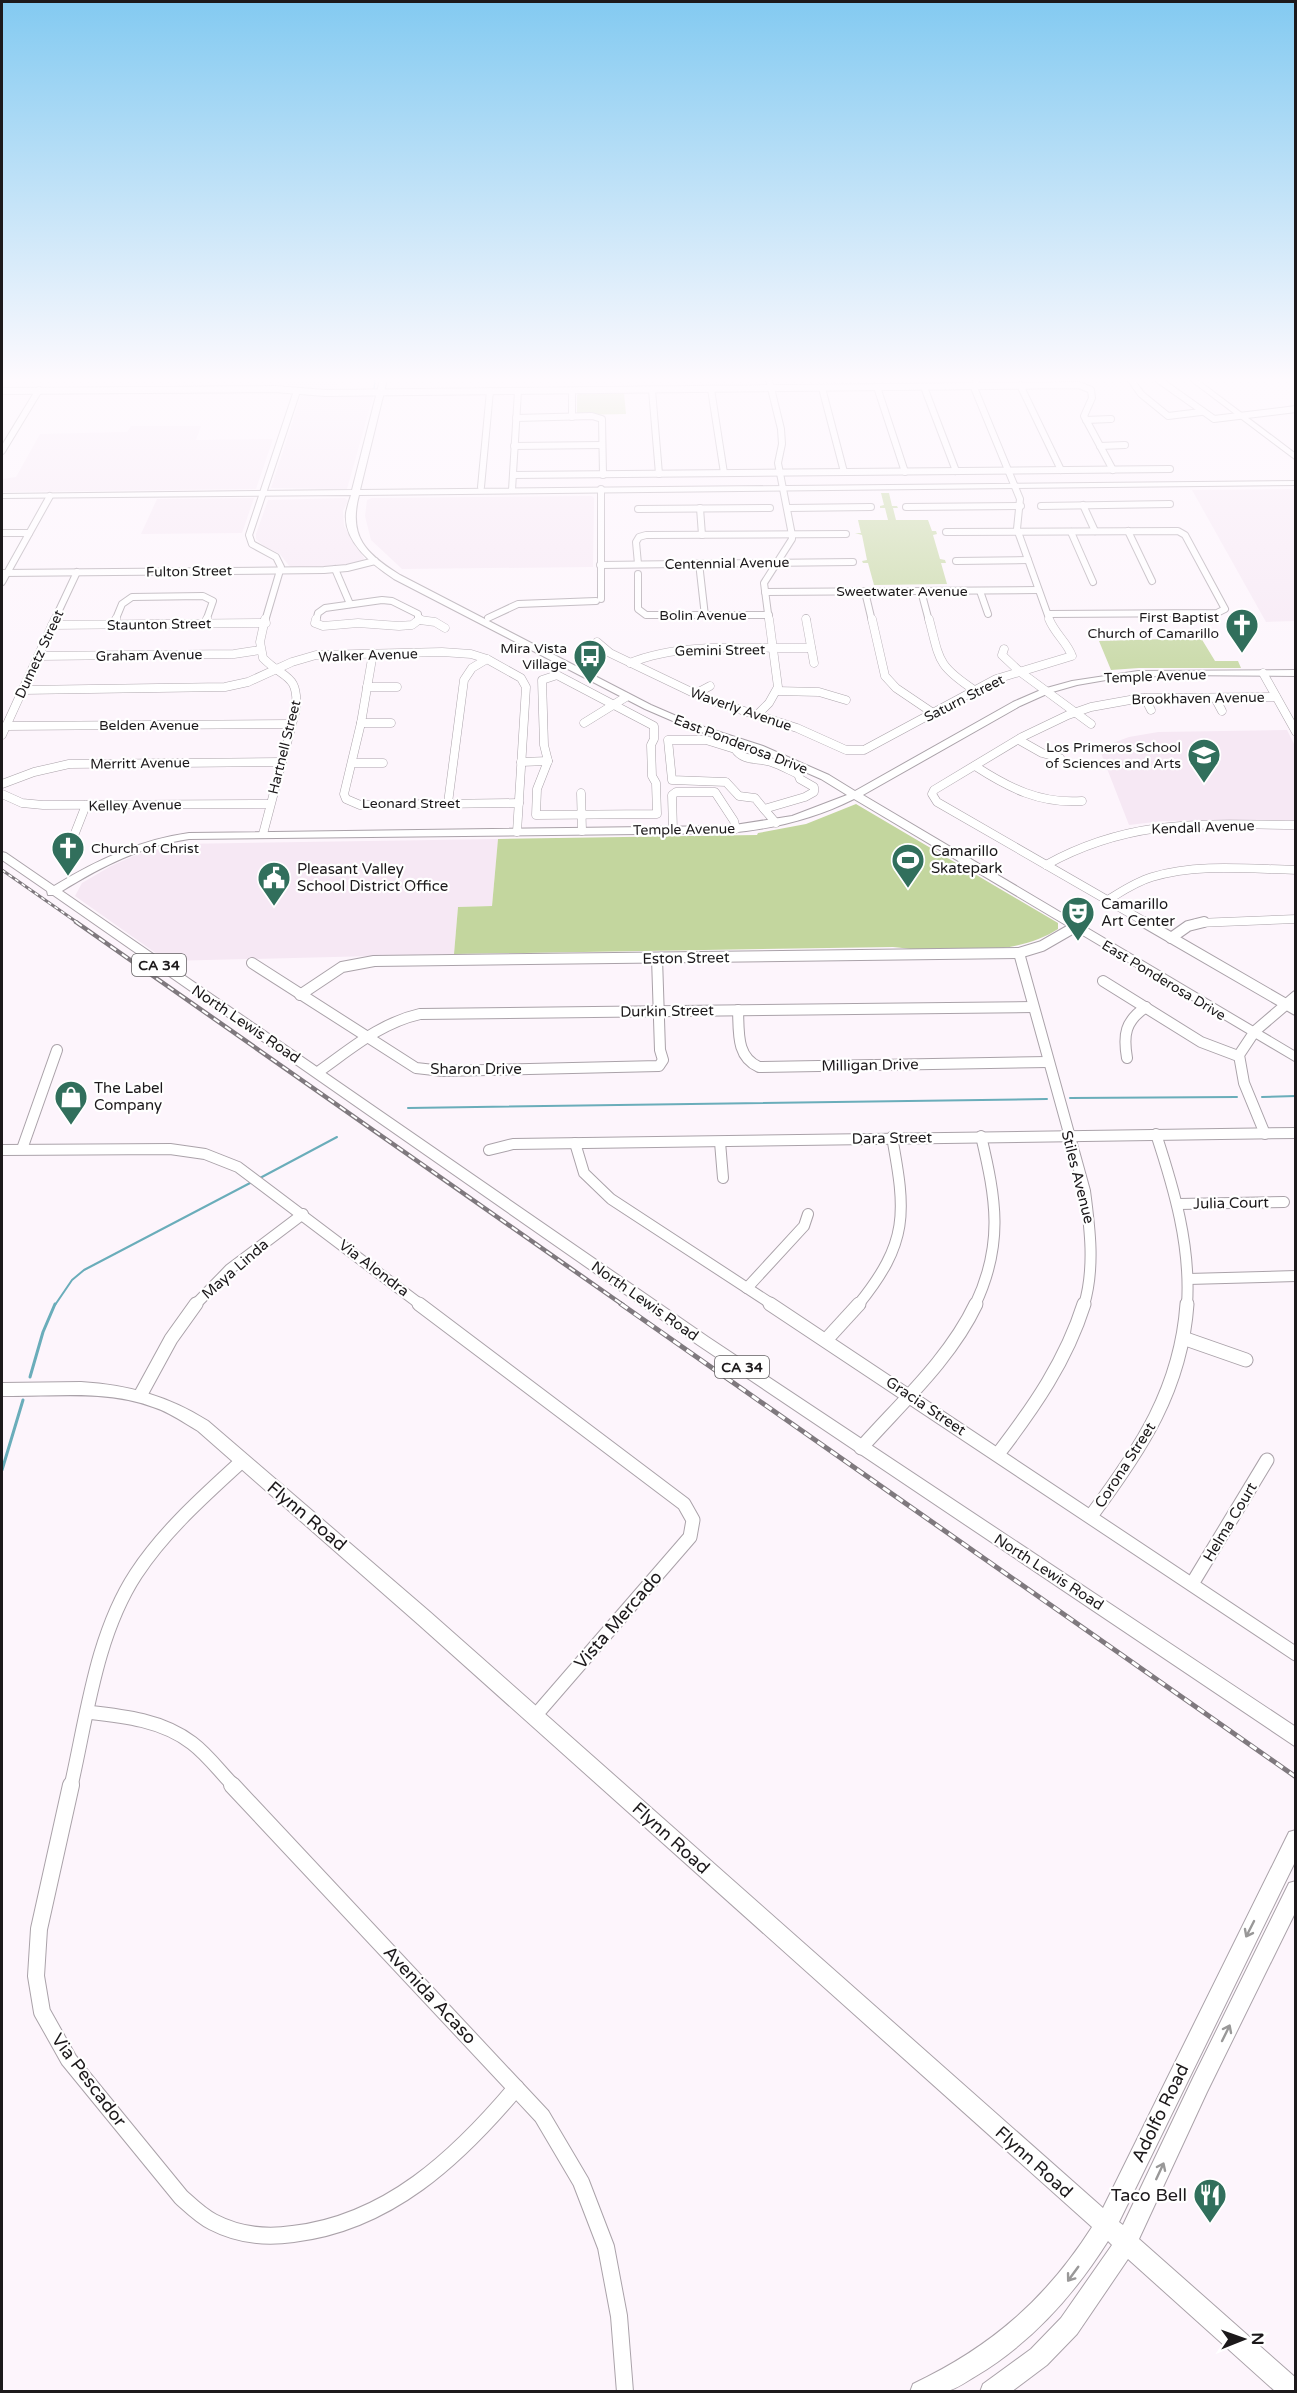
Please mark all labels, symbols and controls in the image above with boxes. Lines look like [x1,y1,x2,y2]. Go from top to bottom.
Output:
street label: Centennial Avenue [665,554,790,573]
street label: Fulton Street [146,562,233,581]
street label: Sweetwater Avenue [836,583,968,600]
street label: Dumetz Street [12,607,68,701]
street label: Bolin Avenue [659,607,747,624]
church icon: First Baptist Church of Camarillo [1224,607,1260,654]
place label: First Baptist Church of Camarillo [1087,609,1220,642]
street label: Staunton Street [107,615,212,634]
bus stop icon: Mira Vista Village [572,638,608,685]
place label: Mira Vista Village [500,640,567,673]
street label: Gemini Street [675,641,766,660]
street label: Walker Avenue [318,645,418,666]
street label: Graham Avenue [95,646,203,665]
street label: Temple Avenue [1104,666,1207,687]
street label: Saturn Street [921,671,1008,726]
street label: Waverly Avenue [688,684,794,735]
street label: Brookhaven Avenue [1131,689,1265,708]
street label: Hartnell Street [265,698,305,796]
street label: East Ponderosa Drive [672,711,810,778]
street label: Belden Avenue [99,717,199,734]
school or university icon: Los Primeros School of Sciences and Arts [1186,737,1222,784]
place label: Los Primeros School of Sciences and Arts [1045,739,1181,772]
street label: Merritt Avenue [90,754,190,773]
street label: Leonard Street [362,795,461,812]
street label: Kelley Avenue [88,796,182,815]
street label: Kendall Avenue [1151,817,1255,838]
street label: Temple Avenue [633,820,735,839]
church icon: Church of Christ [50,830,86,877]
place label: Church of Christ [91,840,200,857]
sports icon: Camarillo Skatepark [890,842,926,889]
place label: Camarillo Skatepark [931,842,1002,877]
public building icon: Pleasant Valley School District Office [256,860,292,907]
place label: Pleasant Valley School District Office [297,860,448,895]
theatre icon: Camarillo Art Center [1060,895,1096,942]
place label: Camarillo Art Center [1101,895,1175,930]
street label: East Ponderosa Drive [1099,937,1229,1024]
street label: Eston Street [642,948,730,968]
road number: CA 34 [132,954,186,976]
street label: North Lewis Road [188,981,304,1067]
street label: Durkin Street [620,1001,714,1021]
street label: Milligan Drive [821,1055,919,1075]
street label: Sharon Drive [430,1060,522,1078]
shop icon: The Label Company [53,1079,89,1126]
place label: The Label Company [94,1079,163,1114]
street label: Dara Street [852,1128,933,1148]
street label: Stiles Avenue [1058,1129,1098,1225]
street label: Julia Court [1193,1193,1269,1213]
street label: Maya Linda [198,1235,272,1303]
street label: Via Alondra [335,1236,413,1300]
street label: North Lewis Road [588,1257,702,1345]
road number: CA 34 [715,1356,769,1378]
street label: Gracia Street [883,1373,970,1439]
street label: Corona Street [1091,1419,1159,1511]
street label: Flynn Road [263,1476,351,1556]
street label: Helma Court [1199,1479,1261,1565]
street label: North Lewis Road [991,1530,1107,1614]
street label: Vista Mercado [569,1566,667,1674]
street label: Flynn Road [628,1797,714,1879]
one-way arrow [1244,1920,1256,1937]
street label: Avenida Acaso [379,1941,481,2049]
one-way arrow [1220,2024,1232,2042]
street label: Via Pescador [47,2029,131,2131]
street label: Adolfo Road [1127,2060,1193,2166]
street label: Flynn Road [991,2121,1077,2203]
one-way arrow [1154,2163,1166,2181]
restaurant icon: Taco Bell [1192,2177,1228,2224]
place label: Taco Bell [1111,2184,1187,2206]
one-way arrow [1067,2266,1079,2282]
north arrow [1213,2309,1273,2369]
text: N [1247,2332,1267,2345]

